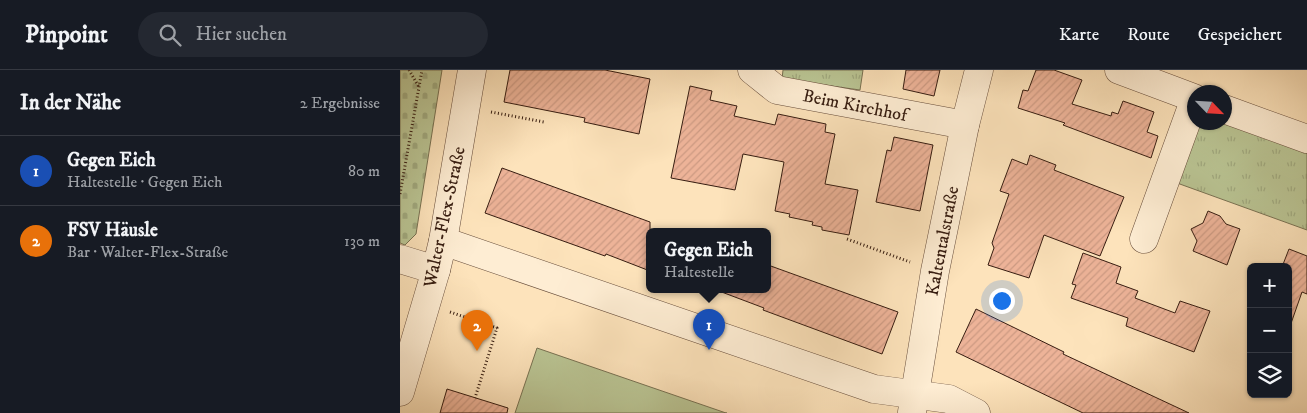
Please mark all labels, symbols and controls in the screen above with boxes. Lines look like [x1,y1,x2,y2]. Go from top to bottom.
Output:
search box [138,12,488,57]
text: Pinpoint [25,20,108,50]
icon: search [156,21,184,49]
text: Hier suchen [196,23,287,46]
text: Karte [1059,24,1099,46]
text: Route [1127,24,1170,46]
text: Gespeichert [1198,24,1282,46]
street label: Beim Kirchhof [801,85,912,127]
north arrow [1187,85,1232,130]
text: In der Nähe [20,90,121,116]
text: 2 Ergebnisse [300,93,380,113]
street label: Walter-Flex-Straße [419,145,471,291]
text: Gegen Eich [67,149,156,172]
text: 1 [33,161,39,181]
text: 80 m [348,161,380,181]
text: Haltestelle · Gegen Eich [67,172,222,192]
street label: Kaltentalstraße [922,184,964,298]
text: FSV Häusle [67,219,158,242]
popup [646,228,771,293]
text: 2 [32,231,40,251]
text: 130 m [344,231,380,251]
text: Gegen Eich [664,239,753,262]
text: Bar · Walter-Flex-Straße [67,242,228,262]
text: Haltestelle [664,262,734,282]
map controls [1247,263,1292,398]
button: + [1247,263,1292,308]
your location [989,288,1015,314]
button: − [1247,308,1292,353]
pin: 1 [693,309,725,350]
pin: 2 [461,310,493,351]
button: layers [1247,353,1292,398]

